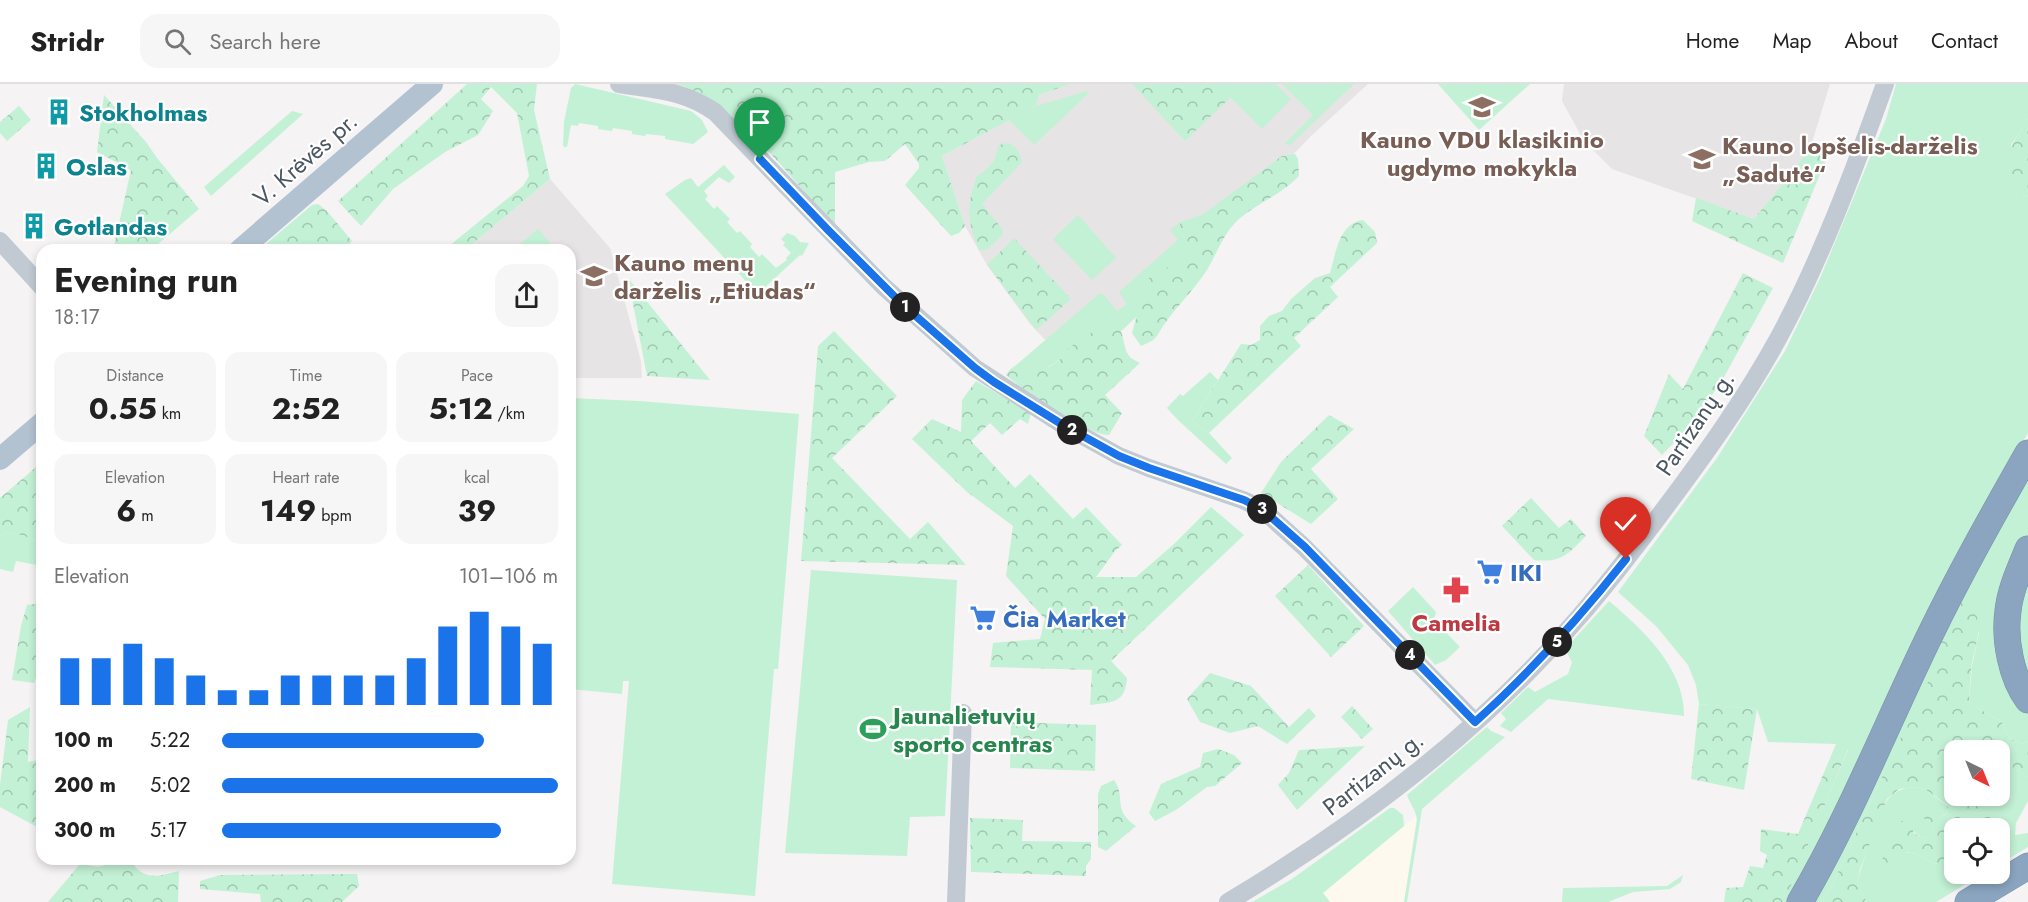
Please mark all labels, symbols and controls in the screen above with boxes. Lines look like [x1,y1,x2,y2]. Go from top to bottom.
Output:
search box [140,14,560,68]
text: Stridr [30,21,104,62]
icon: search [161,25,194,58]
text: Search here [209,25,321,57]
text: Home [1686,26,1739,56]
text: Map [1772,26,1812,56]
text: About [1845,26,1898,56]
text: Contact [1931,26,1998,56]
school or university icon: Kauno VDU klasikinio ugdymo mokykla [1467,92,1497,122]
place label: Stokholmas [79,95,208,130]
building icon: Stokholmas [44,97,74,127]
pin [734,97,785,159]
street label: V. Krėvės pr. [245,104,365,214]
icon: arrive [743,106,776,139]
place label: Kauno VDU klasikinio ugdymo mokykla [1360,122,1604,185]
place label: Kauno lopšelis-darželis „Sadutė“ [1722,128,1978,191]
school or university icon: Kauno lopšelis-darželis „Sadutė“ [1687,144,1717,174]
place label: Oslas [66,149,127,184]
building icon: Oslas [31,151,61,181]
place label: Gotlandas [54,209,167,244]
building icon: Gotlandas [19,211,49,241]
place label: Kauno menų darželis „Etiudas“ [614,245,816,308]
text: Evening run [54,257,238,304]
school or university icon: Kauno menų darželis „Etiudas“ [579,261,609,291]
button: share [495,264,558,327]
pin: 1 [890,292,920,322]
text: 1 [901,295,909,318]
text: 18:17 [54,303,99,332]
street label: Partizanų g. [1647,363,1743,483]
text: Distance [106,364,164,387]
text: Time [290,364,322,387]
text: Pace [461,364,493,387]
text: 0.55 [89,387,157,430]
text: 2:52 [272,387,340,430]
text: 5:12 [429,387,493,430]
text: km [157,402,181,425]
text: /km [493,402,525,425]
pin: 2 [1057,415,1087,445]
text: 2 [1067,418,1077,441]
text: Elevation [105,466,165,489]
text: Heart rate [273,466,339,489]
text: kcal [464,466,490,489]
text: 6 [116,489,136,532]
text: 149 [260,489,316,532]
text: 39 [458,489,496,532]
pin: 3 [1247,494,1277,524]
text: 3 [1257,497,1267,520]
pin [1600,497,1651,559]
text: m [136,504,154,527]
text: bpm [316,504,352,527]
icon: check [1609,506,1642,539]
place label: IKI [1510,555,1542,590]
supermarket icon: IKI [1475,557,1505,587]
text: Elevation [54,562,129,591]
text: 101–106 m [459,562,558,591]
pharmacy icon: Camelia [1441,575,1471,605]
place label: Čia Market [1003,601,1126,636]
supermarket icon: Čia Market [968,603,998,633]
place label: Camelia [1411,605,1501,640]
pin: 5 [1542,627,1572,657]
text: 5 [1552,630,1562,653]
pin: 4 [1395,640,1425,670]
text: 4 [1404,643,1416,666]
place label: Jaunalietuvių sporto centras [889,698,1053,761]
sports icon: Jaunalietuvių sporto centras [858,714,888,744]
street label: Partizanų g. [1315,722,1431,824]
text: 100 m [54,726,113,755]
text: 5:22 [150,726,190,755]
north arrow [1944,740,2010,806]
map controls [1944,740,2010,884]
text: 200 m [54,771,116,800]
text: 5:02 [150,771,191,800]
text: 300 m [54,816,115,845]
text: 5:17 [150,816,187,845]
button: locate [1944,818,2010,884]

